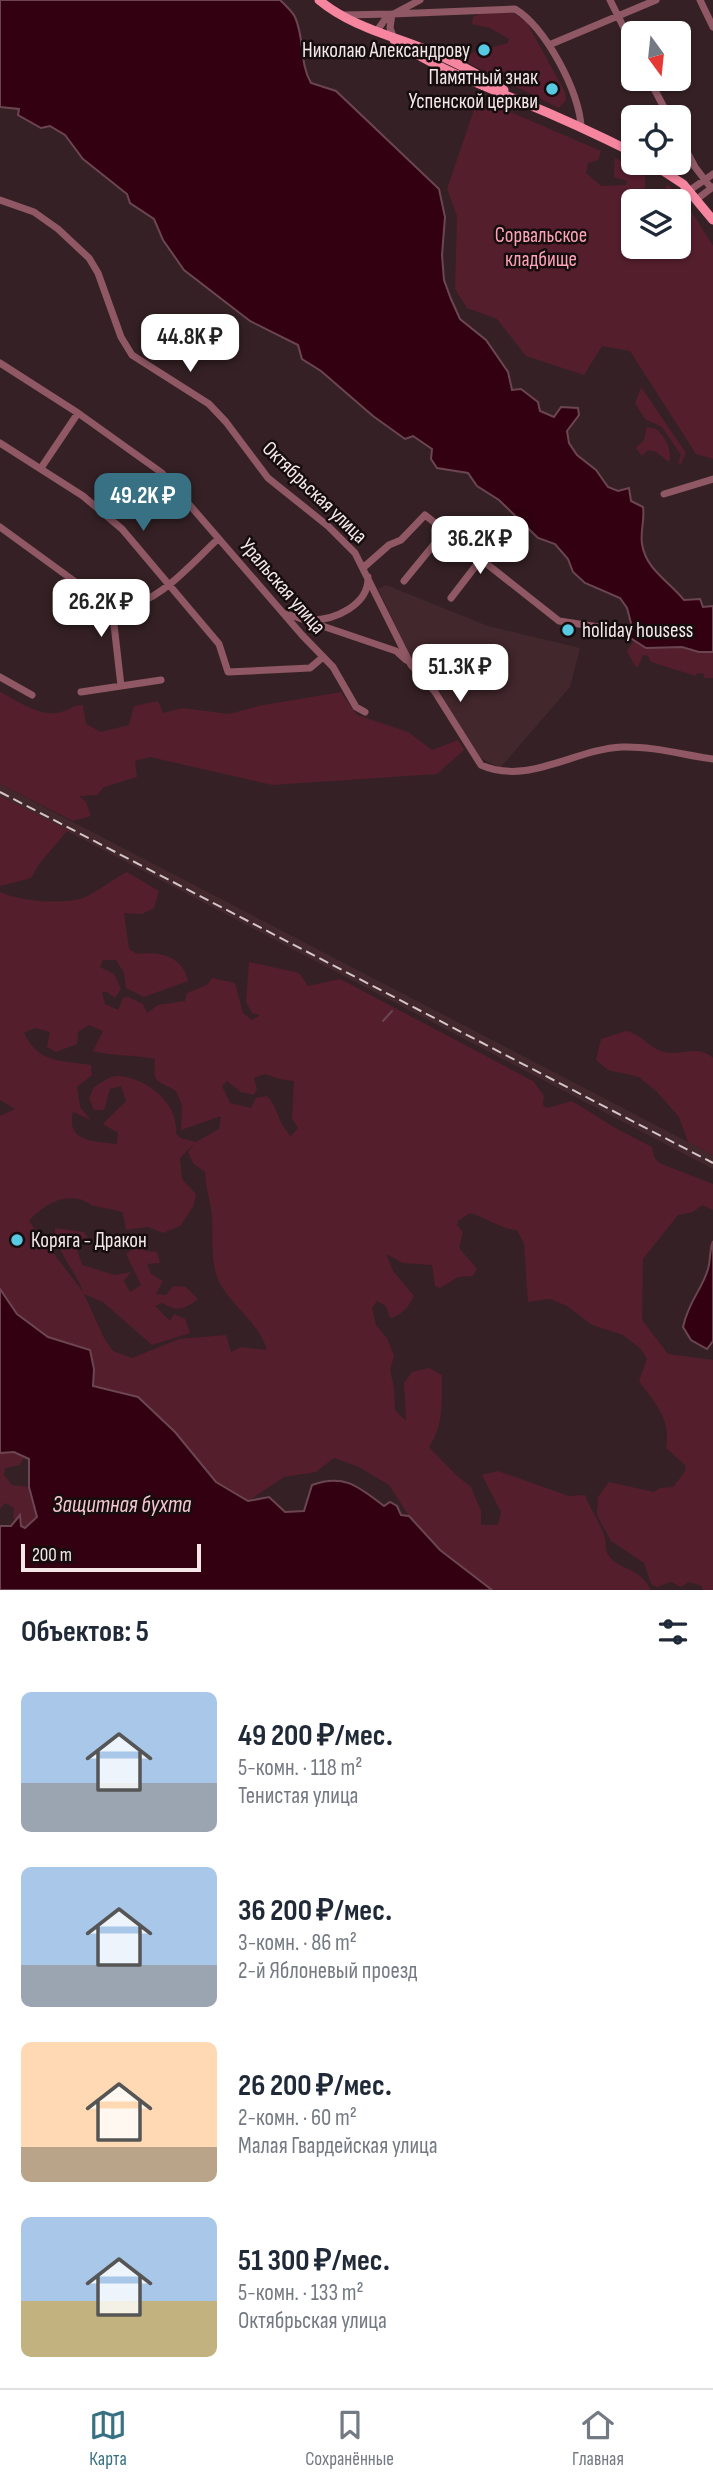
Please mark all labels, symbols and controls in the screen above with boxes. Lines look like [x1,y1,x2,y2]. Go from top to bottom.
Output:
north arrow [621,21,691,91]
map controls [621,21,691,259]
place label: Николаю Александрову [302,38,470,63]
marker: Николаю Александрову [476,42,492,58]
place label: Памятный знак Успенской церкви [408,65,538,114]
marker: Памятный знак Успенской церкви [544,81,560,97]
button: locate [621,105,691,175]
button: layers [621,189,691,259]
park label: Сорвальское кладбище [495,223,587,272]
pin: 44.8K ₽ [125,314,255,374]
text: 44.8K ₽ [157,323,223,351]
street label: Октябрьская улица [257,436,372,549]
pin: 49.2K ₽ [78,474,208,533]
text: 49.2K ₽ [110,482,176,510]
pin: 36.2K ₽ [415,516,545,576]
text: 36.2K ₽ [448,525,512,553]
street label: Уральская улица [234,533,331,639]
pin: 26.2K ₽ [36,580,166,639]
text: 26.2K ₽ [69,588,133,616]
place label: holiday housess [582,618,693,643]
marker: holiday housess [560,622,576,638]
pin: 51.3K ₽ [395,644,525,704]
text: 51.3K ₽ [428,653,492,681]
place label: Коряга - Дракон [31,1228,147,1253]
marker: Коряга - Дракон [9,1232,25,1248]
water label: Защитная бухта [53,1491,192,1519]
scale bar [21,1541,201,1573]
text: 200 m [32,1544,72,1567]
icon: filters [654,1613,692,1651]
text: Объектов: 5 [21,1614,149,1650]
text: 49 200 ₽/мес. [238,1718,393,1754]
icon: home [77,1720,161,1804]
text: 5-комн. · 118 m² [238,1754,363,1782]
text: Тенистая улица [238,1782,358,1810]
text: 36 200 ₽/мес. [238,1893,392,1929]
icon: home [77,1895,161,1979]
text: 3-комн. · 86 m² [238,1929,357,1957]
text: 2-й Яблоневый проезд [238,1957,417,1985]
text: 26 200 ₽/мес. [238,2068,392,2104]
icon: home [77,2070,161,2154]
text: 2-комн. · 60 m² [238,2104,357,2132]
text: Малая Гвардейская улица [238,2132,438,2160]
text: 51 300 ₽/мес. [238,2243,390,2279]
icon: home [77,2245,161,2329]
text: 5-комн. · 133 m² [238,2279,364,2307]
text: Октябрьская улица [238,2307,387,2335]
tab: Карта [89,2406,127,2471]
tab: Сохранённые [305,2406,394,2471]
tab: Главная [572,2406,624,2471]

